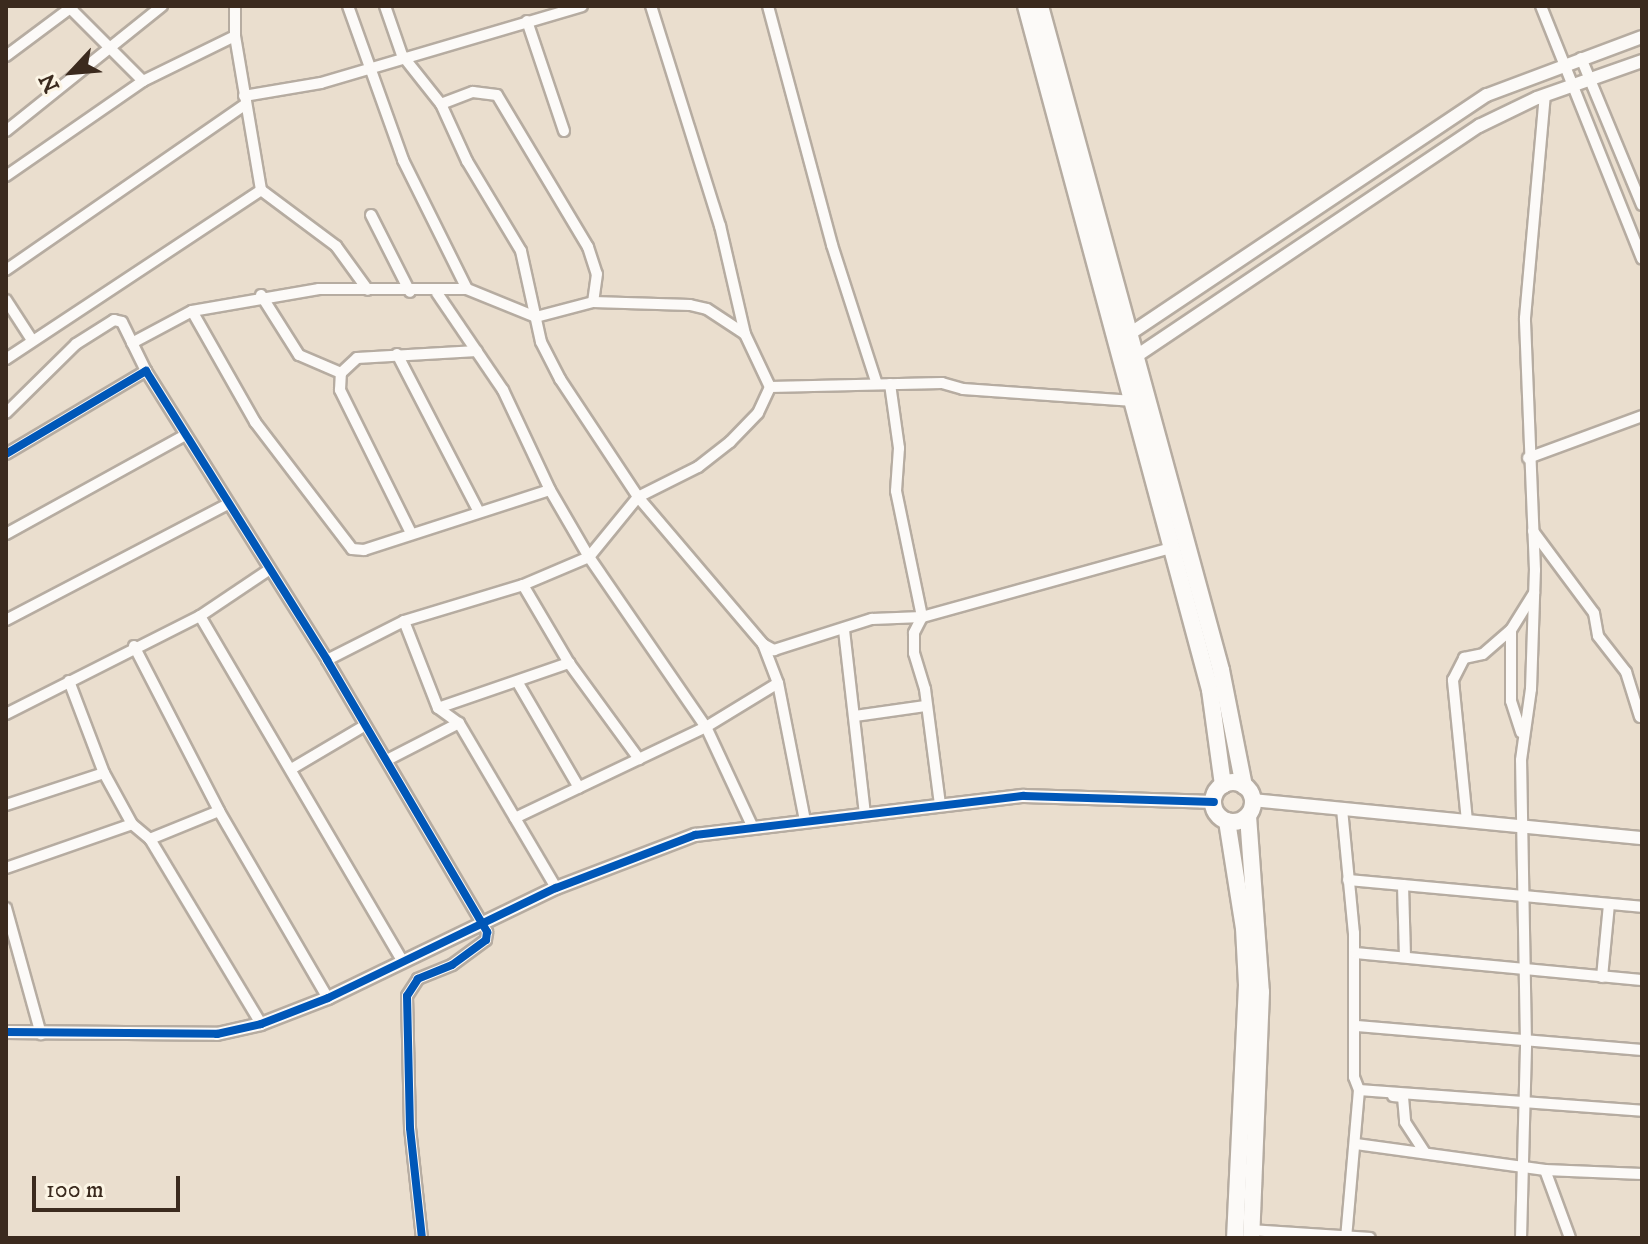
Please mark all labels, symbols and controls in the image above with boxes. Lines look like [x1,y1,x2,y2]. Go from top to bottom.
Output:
north arrow [32,32,112,112]
text: N [34,69,66,97]
scale bar [36,1160,184,1210]
text: 100 m [46,1175,104,1205]

